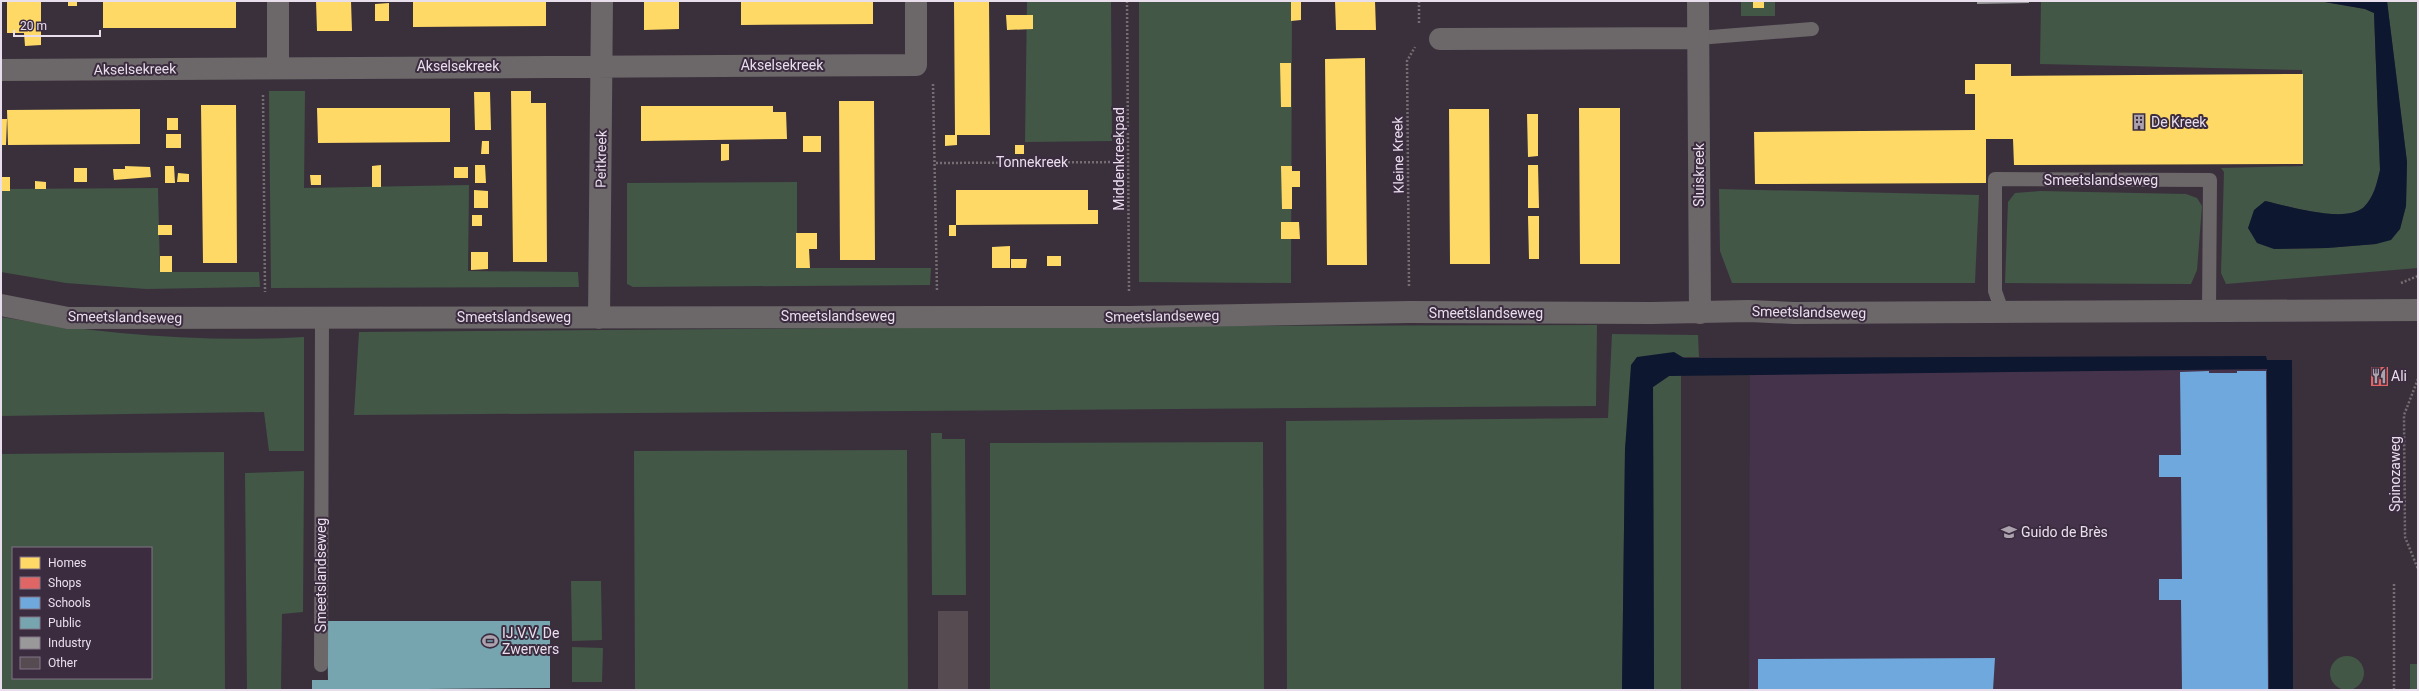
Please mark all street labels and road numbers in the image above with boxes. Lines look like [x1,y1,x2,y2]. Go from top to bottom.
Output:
street label: Akselsekreek [741,57,824,73]
street label: Akselsekreek [417,58,500,74]
street label: Akselsekreek [94,60,177,78]
street label: Middenkreekpad [1111,107,1127,211]
street label: Kleine Kreek [1389,115,1407,194]
street label: Peitkreek [592,129,610,188]
street label: Sluiskreek [1691,142,1707,207]
street label: Tonnekreek [996,154,1069,170]
street label: Smeetslandseweg [2044,172,2158,188]
street label: Smeetslandseweg [1752,303,1866,321]
street label: Smeetslandseweg [1429,305,1543,321]
street label: Smeetslandseweg [1105,307,1219,325]
street label: Smeetslandseweg [68,308,182,326]
street label: Smeetslandseweg [781,308,895,324]
street label: Smeetslandseweg [457,309,571,325]
street label: Spinozaweg [2387,436,2403,512]
street label: Smeetslandseweg [313,518,329,632]

